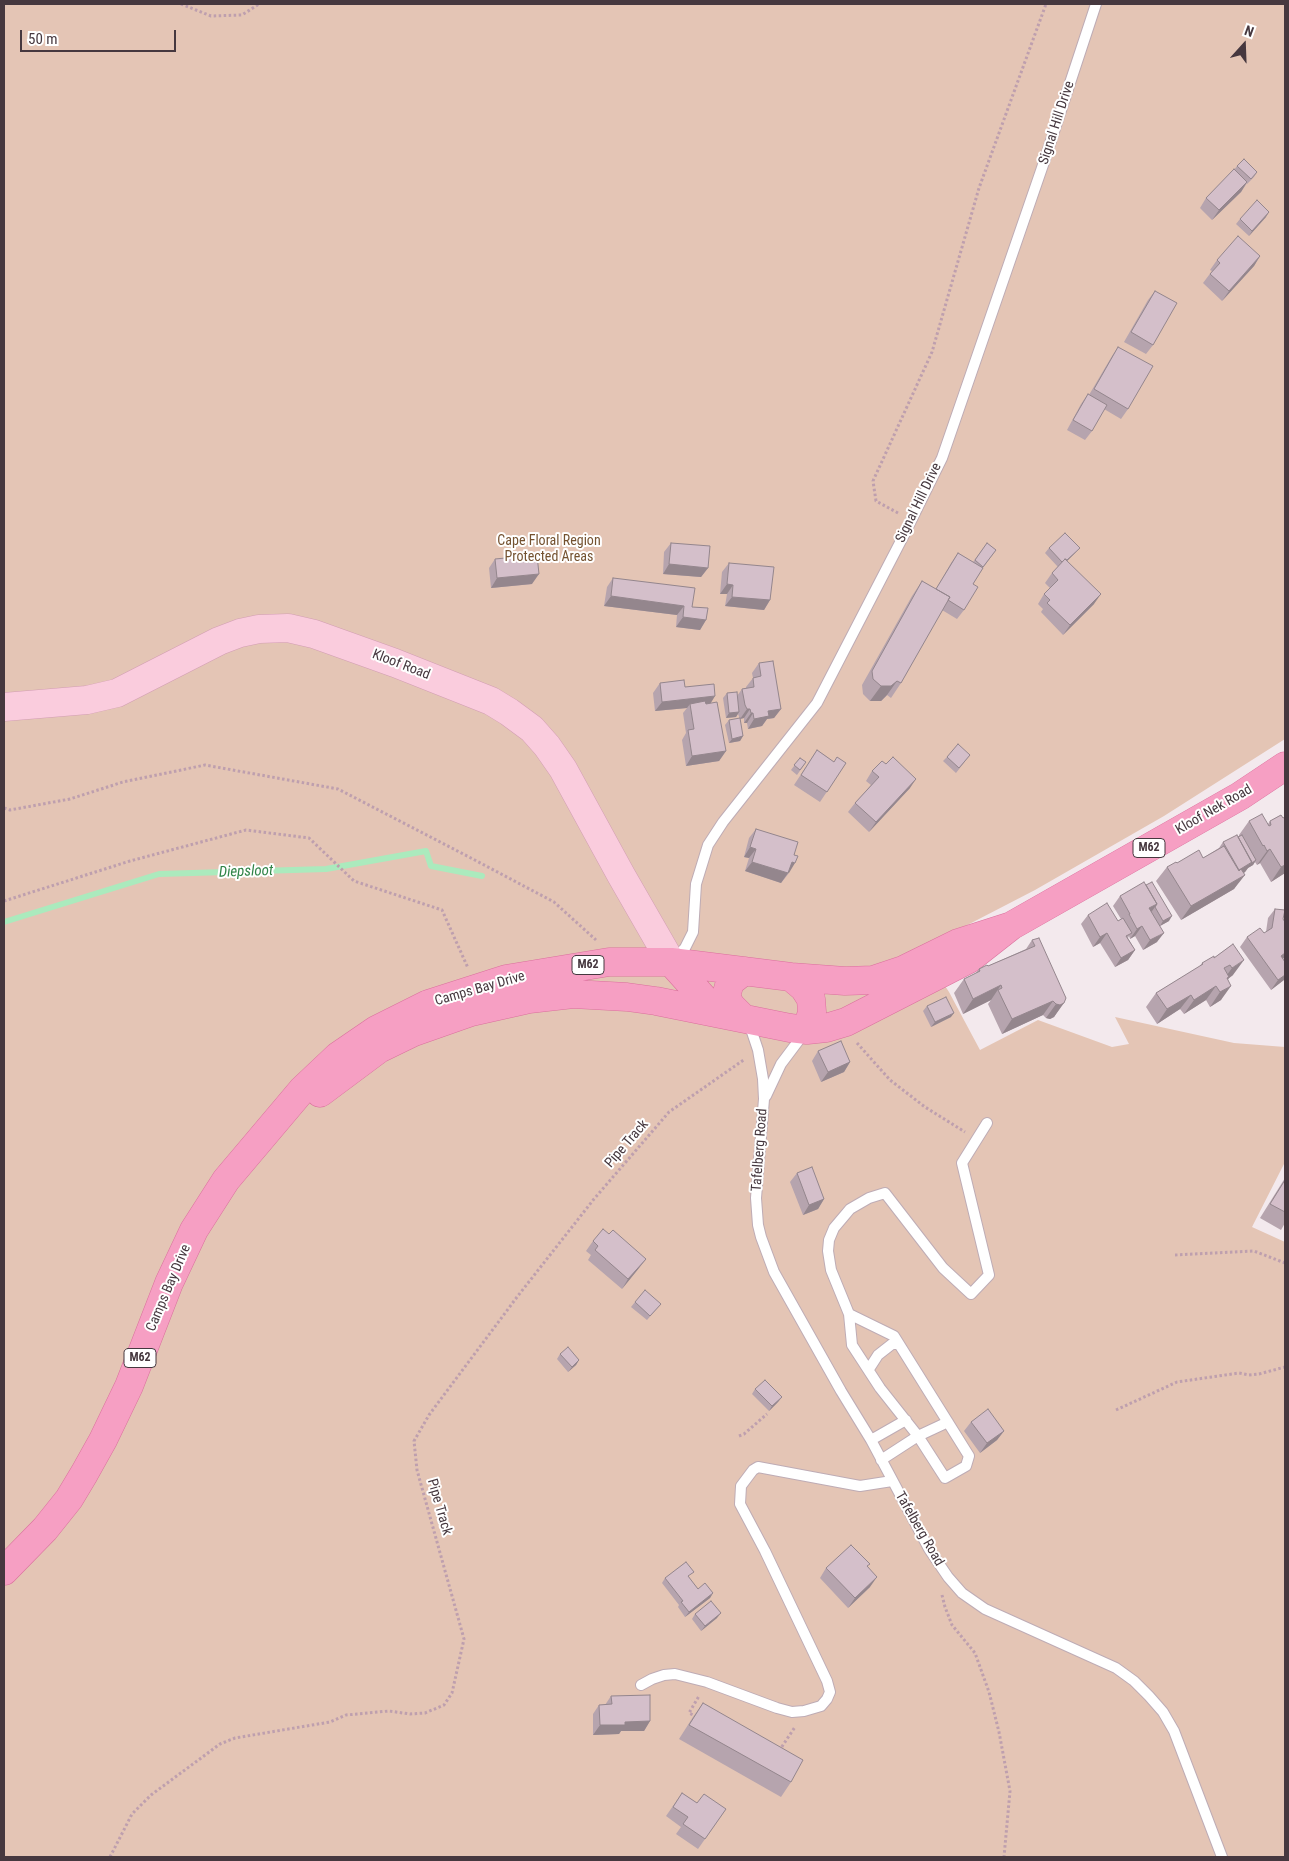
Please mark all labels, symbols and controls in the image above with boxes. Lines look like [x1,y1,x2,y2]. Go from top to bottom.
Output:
scale bar [22,20,179,52]
north arrow [1219,20,1269,70]
text: N [1242,22,1256,40]
text: 50 m [28,30,58,48]
street label: Signal Hill Drive [1036,79,1078,167]
street label: Signal Hill Drive [892,460,946,546]
park label: Cape Floral Region Protected Areas [497,533,601,566]
street label: Kloof Road [370,646,432,684]
street label: Kloof Nek Road [1173,781,1255,839]
road number: M62 [1133,838,1165,858]
water label: Diepsloot [218,862,274,882]
road number: M62 [572,956,604,974]
street label: Camps Bay Drive [433,968,527,1010]
street label: Tafelberg Road [749,1108,771,1192]
street label: Pipe Track [602,1117,652,1171]
street label: Camps Bay Drive [143,1242,195,1334]
road number: M62 [124,1349,156,1368]
street label: Pipe Track [423,1477,455,1537]
street label: Tafelberg Road [891,1489,947,1569]

